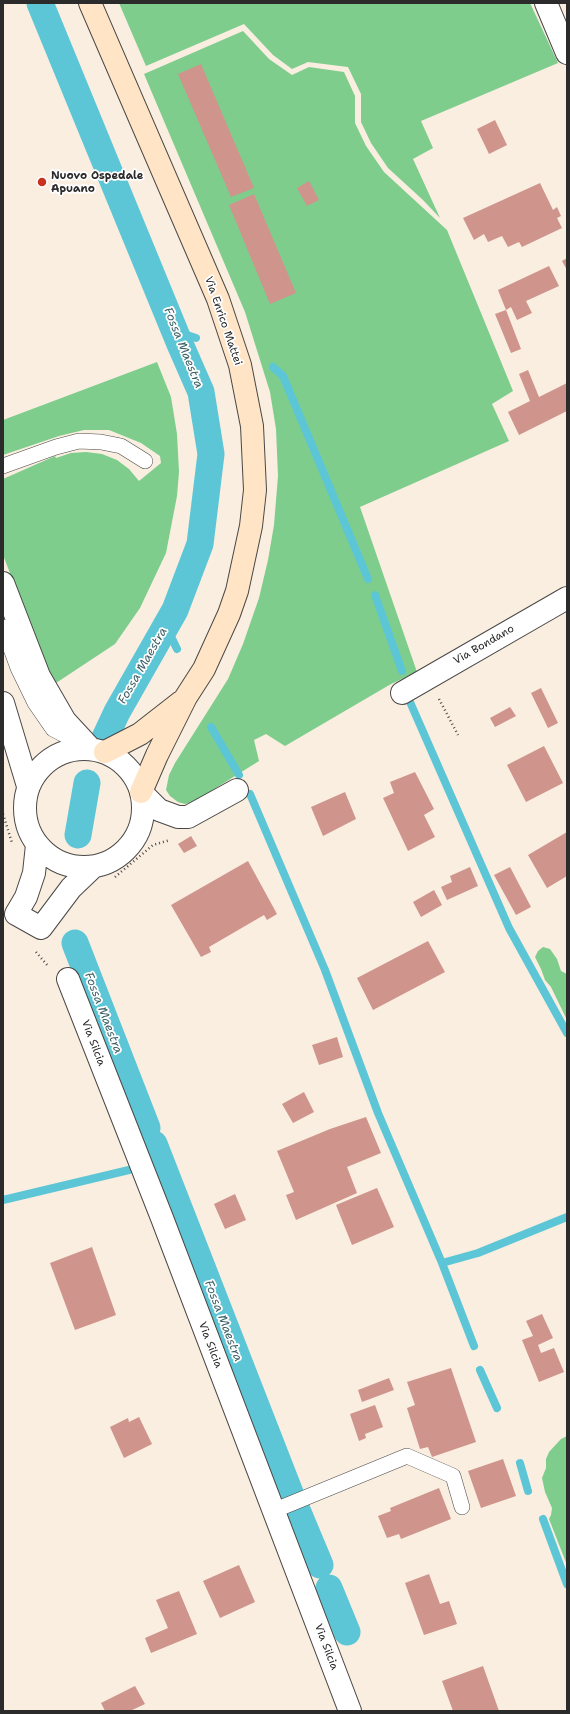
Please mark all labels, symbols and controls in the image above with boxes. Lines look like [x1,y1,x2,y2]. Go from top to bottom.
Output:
place label: Nuovo Ospedale Apuano [51,169,143,195]
marker: Nuovo Ospedale Apuano [36,176,48,188]
street label: Via Enrico Mattei [202,275,244,367]
water label: Fossa Maestra [160,305,206,391]
street label: Via Bondano [451,622,517,668]
water label: Fossa Maestra [115,625,171,707]
water label: Fossa Maestra [81,970,125,1056]
street label: Via Silcia [78,1018,108,1068]
water label: Fossa Maestra [201,1278,245,1364]
street label: Via Silcia [195,1320,225,1370]
street label: Via Silcia [311,1622,341,1672]

